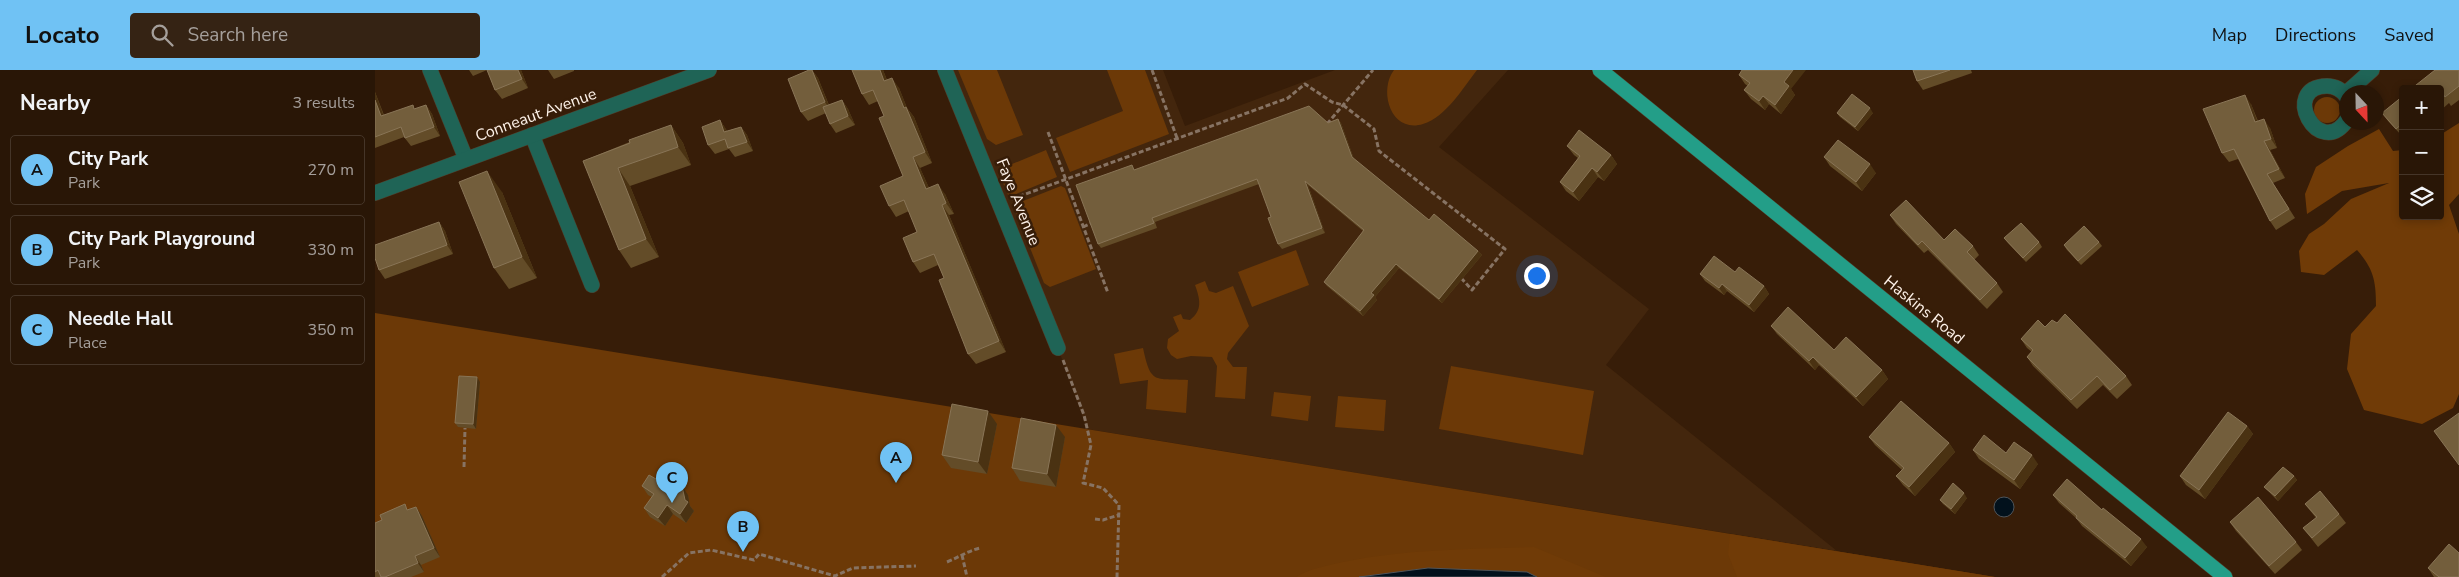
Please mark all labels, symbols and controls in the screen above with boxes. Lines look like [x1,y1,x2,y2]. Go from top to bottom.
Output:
search box [130,13,480,58]
text: Locato [25,19,100,51]
icon: search [148,21,176,49]
text: Search here [188,22,288,48]
text: Map [2212,23,2247,47]
text: Directions [2275,23,2356,47]
text: Saved [2384,23,2434,47]
street label: Conneaut Avenue [472,83,600,147]
north arrow [2339,85,2384,130]
map controls [2399,85,2444,220]
button: + [2399,85,2444,130]
text: Nearby [20,89,90,117]
text: 3 results [293,92,355,114]
button: − [2399,130,2444,175]
text: City Park [68,146,148,172]
street label: Faye Avenue [991,155,1045,249]
text: A [31,159,43,181]
text: 270 m [307,159,354,181]
text: Park [68,172,100,194]
button: layers [2399,175,2444,220]
text: City Park Playground [68,226,255,252]
text: B [31,239,43,261]
text: 330 m [307,239,354,261]
text: Park [68,252,100,274]
your location [1524,263,1550,289]
street label: Haskins Road [1879,271,1969,349]
text: Needle Hall [68,306,173,332]
text: C [32,319,42,341]
text: 350 m [307,319,354,341]
text: Place [68,332,107,354]
pin: A [880,442,912,483]
pin: C [656,462,688,503]
pin: B [727,511,759,552]

